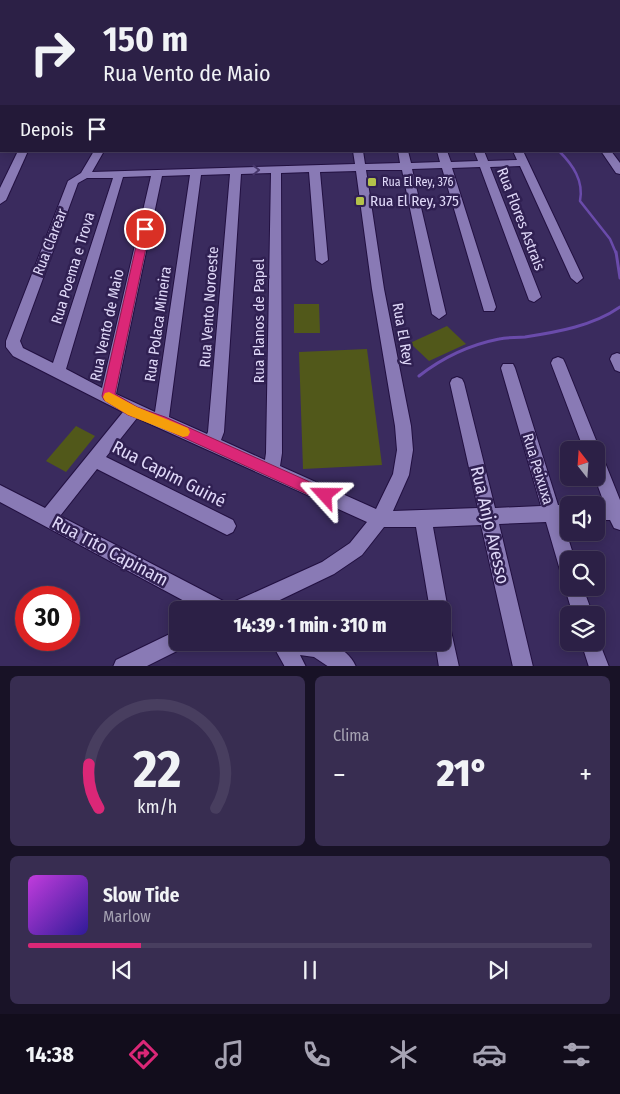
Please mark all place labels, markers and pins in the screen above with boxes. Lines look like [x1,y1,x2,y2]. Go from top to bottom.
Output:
place label: Rua El Rey, 376 [382,175,453,189]
marker: Rua El Rey, 376 [366,176,378,188]
place label: Rua El Rey, 375 [370,192,459,210]
marker: Rua El Rey, 375 [354,195,366,207]
pin [124,208,166,250]

